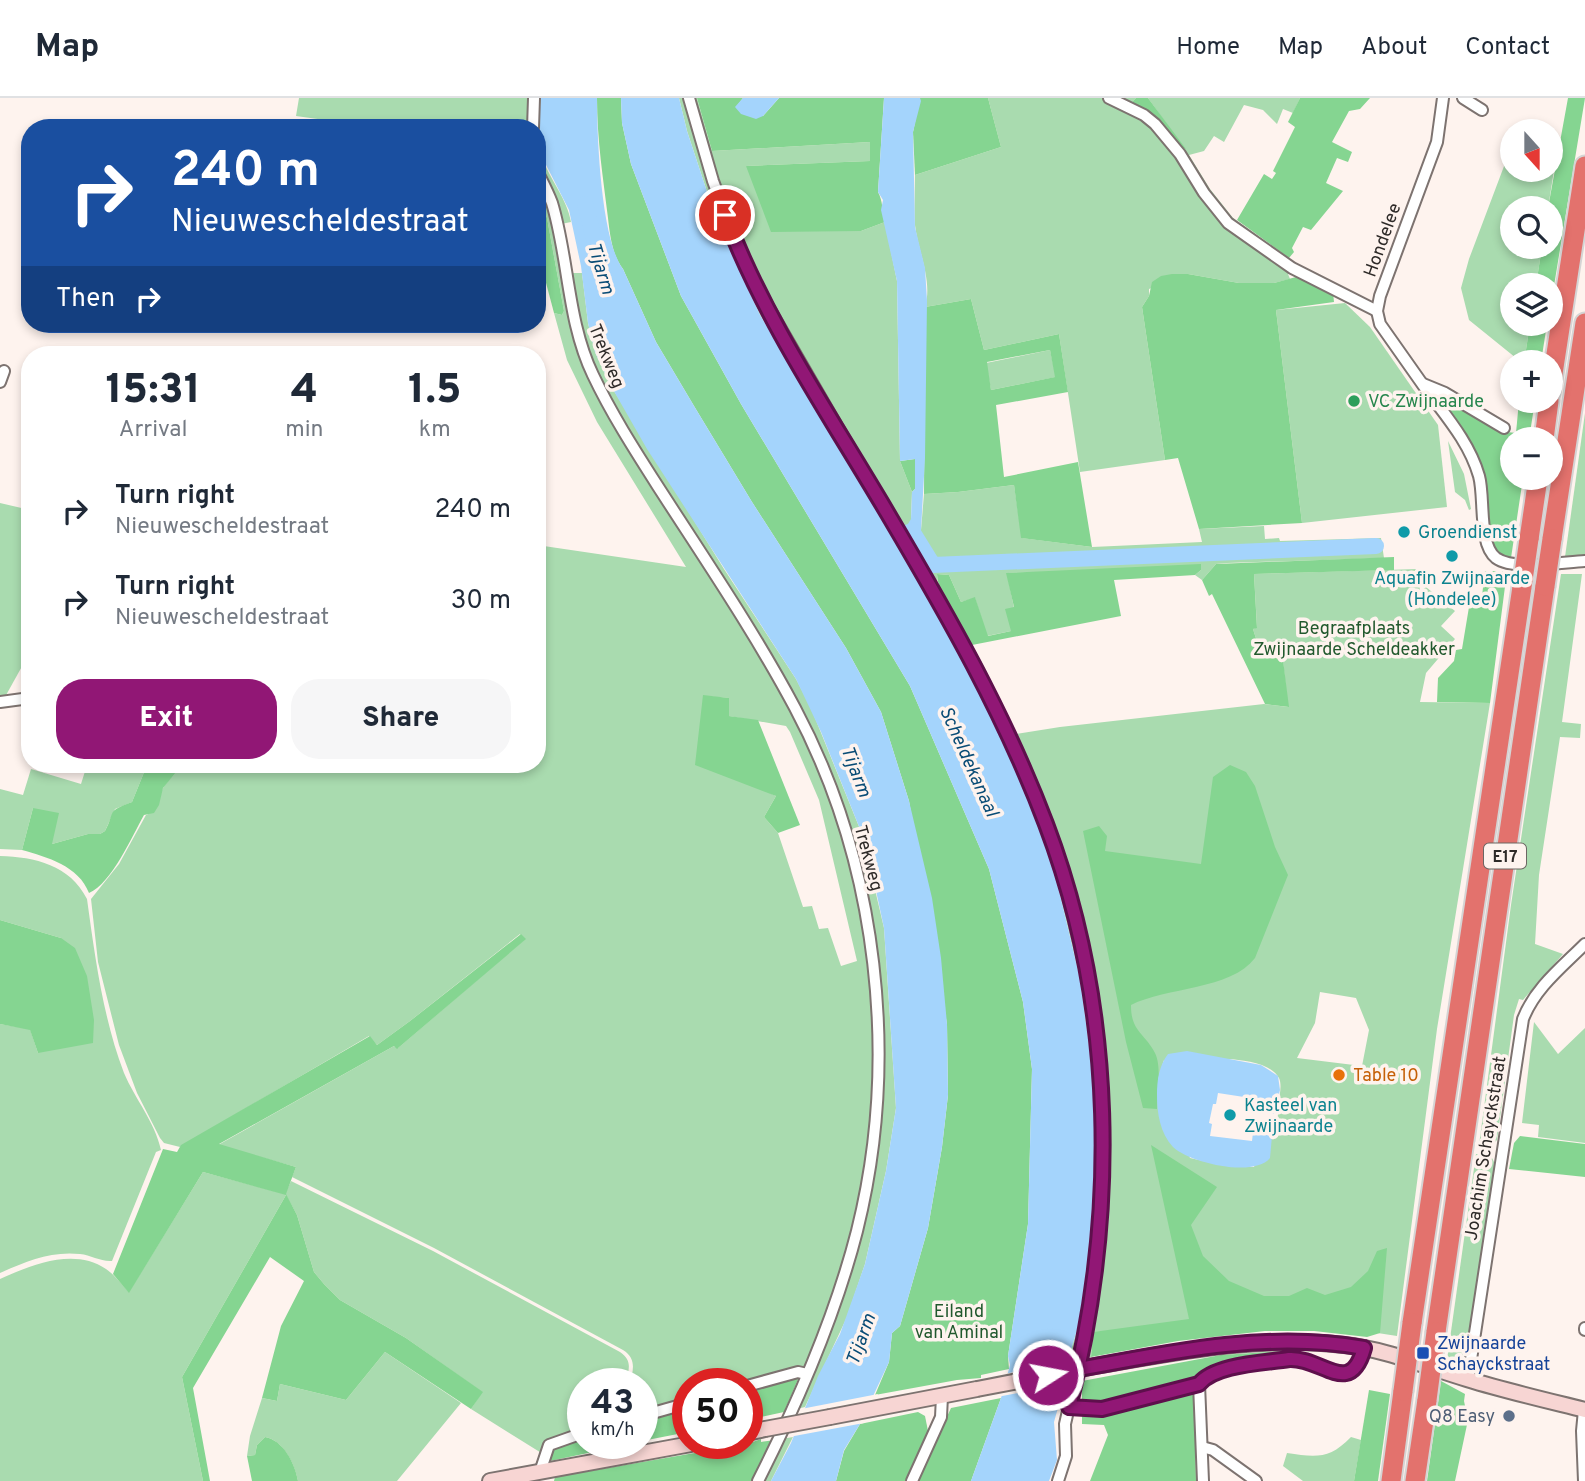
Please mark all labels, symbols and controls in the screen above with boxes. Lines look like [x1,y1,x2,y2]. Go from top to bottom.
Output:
text: Map [35,27,99,69]
text: Home [1176,33,1240,63]
text: Map [1278,33,1323,63]
text: About [1361,33,1427,63]
text: Contact [1465,33,1550,63]
north arrow [1500,119,1563,182]
map controls [1500,119,1563,490]
text: 240 m [171,142,320,204]
icon: right [56,147,147,238]
pin [695,185,755,245]
icon: arrive [706,196,744,234]
button: search [1500,196,1563,259]
street label: Hondelee [1359,200,1407,281]
text: Nieuwescheldestraat [171,203,469,243]
water label: Tijarm [581,240,619,298]
button: layers [1500,273,1563,336]
icon: right [129,280,167,318]
text: Then [56,283,115,316]
street label: Trekweg [582,321,629,392]
button: + [1500,350,1563,413]
text: 15:31 [105,365,201,418]
text: 4 [291,365,318,418]
text: 1.5 [408,365,462,418]
place label: VC Zwijnaarde [1368,391,1484,414]
marker: VC Zwijnaarde [1346,393,1362,409]
text: Arrival [119,416,187,445]
text: min [285,416,324,445]
text: km [419,416,451,445]
button: − [1500,427,1563,490]
text: Turn right [115,480,235,513]
icon: right [56,492,94,530]
text: 240 m [434,494,511,527]
text: Nieuwescheldestraat [115,513,329,542]
place label: Groendienst [1418,522,1517,545]
marker: Groendienst [1396,524,1412,540]
marker: Aquafin Zwijnaarde (Hondelee) [1444,548,1460,564]
place label: Aquafin Zwijnaarde (Hondelee) [1374,568,1530,612]
text: Turn right [115,571,235,604]
icon: right [56,583,94,621]
text: 30 m [451,585,511,618]
text: Nieuwescheldestraat [115,604,329,633]
park label: Begraafplaats Zwijnaarde Scheldeakker [1253,618,1455,662]
button: Exit [56,679,277,759]
button: Share [291,679,511,759]
water label: Scheldekanaal [933,703,1004,822]
water label: Tijarm [834,743,876,801]
street label: Trekweg [848,823,887,894]
road number: E17 [1484,844,1526,869]
street label: Joachim Schayckstraat [1461,1054,1512,1242]
place label: Table 10 [1353,1065,1419,1088]
marker: Table 10 [1331,1067,1347,1083]
place label: Kasteel van Zwijnaarde [1244,1095,1337,1139]
marker: Kasteel van Zwijnaarde [1222,1107,1238,1123]
park label: Eiland van Aminal [915,1301,1003,1345]
water label: Tijarm [842,1310,882,1369]
place label: Zwijnaarde Schayckstraat [1437,1333,1550,1377]
position arrow [1011,1338,1085,1412]
marker: Zwijnaarde Schayckstraat [1415,1345,1431,1361]
speed limit sign: 50 [672,1368,763,1459]
text: 43 [591,1382,634,1426]
place label: Q8 Easy [1429,1406,1495,1429]
marker: Q8 Easy [1501,1408,1517,1424]
text: km/h [591,1419,634,1442]

